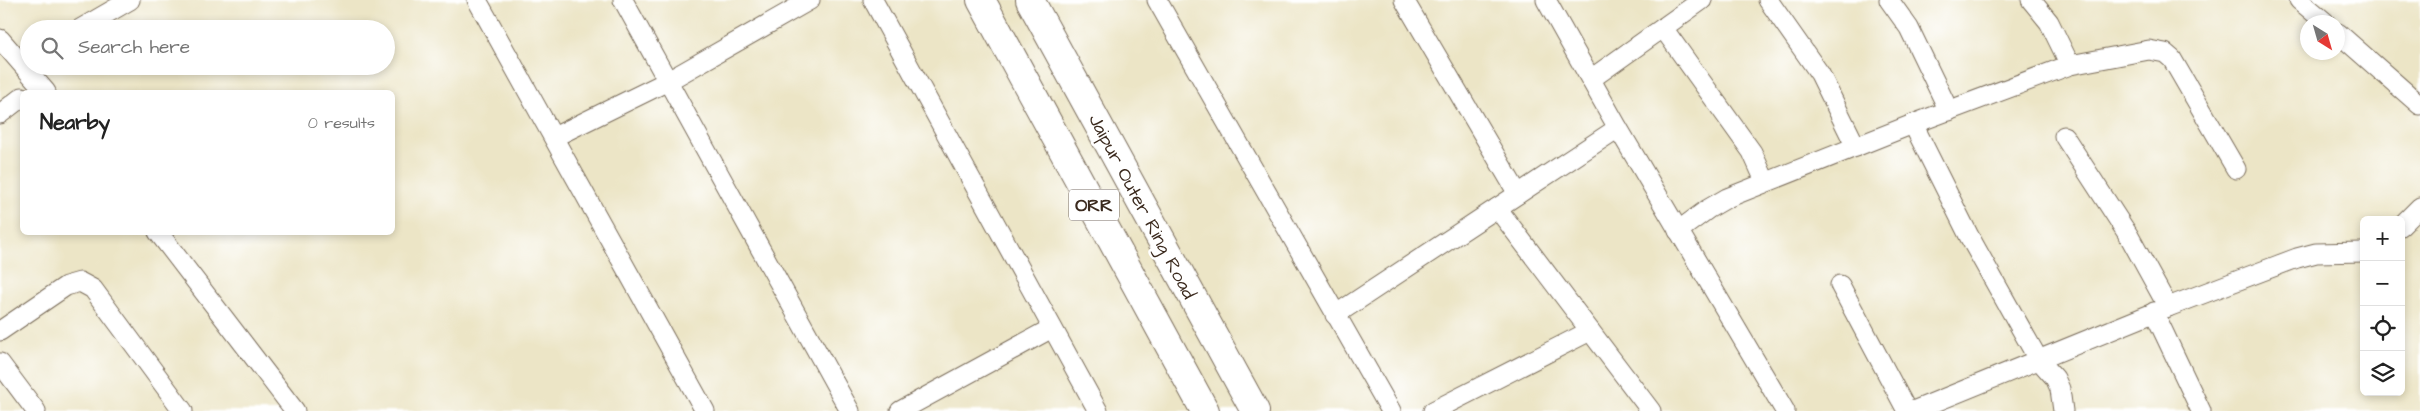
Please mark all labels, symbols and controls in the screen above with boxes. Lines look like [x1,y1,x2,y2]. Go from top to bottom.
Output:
north arrow [2300,15,2345,60]
search box [20,20,395,75]
icon: search [38,34,66,62]
text: Search here [78,34,190,61]
text: Nearby [40,108,110,137]
street label: Jaipur Outer Ring Road [1080,109,1202,305]
text: 0 results [308,112,375,134]
road number: ORR [1069,190,1119,220]
map controls [2360,216,2405,396]
button: + [2360,216,2405,261]
button: − [2360,261,2405,306]
button: locate [2360,306,2405,351]
button: layers [2360,351,2405,396]

